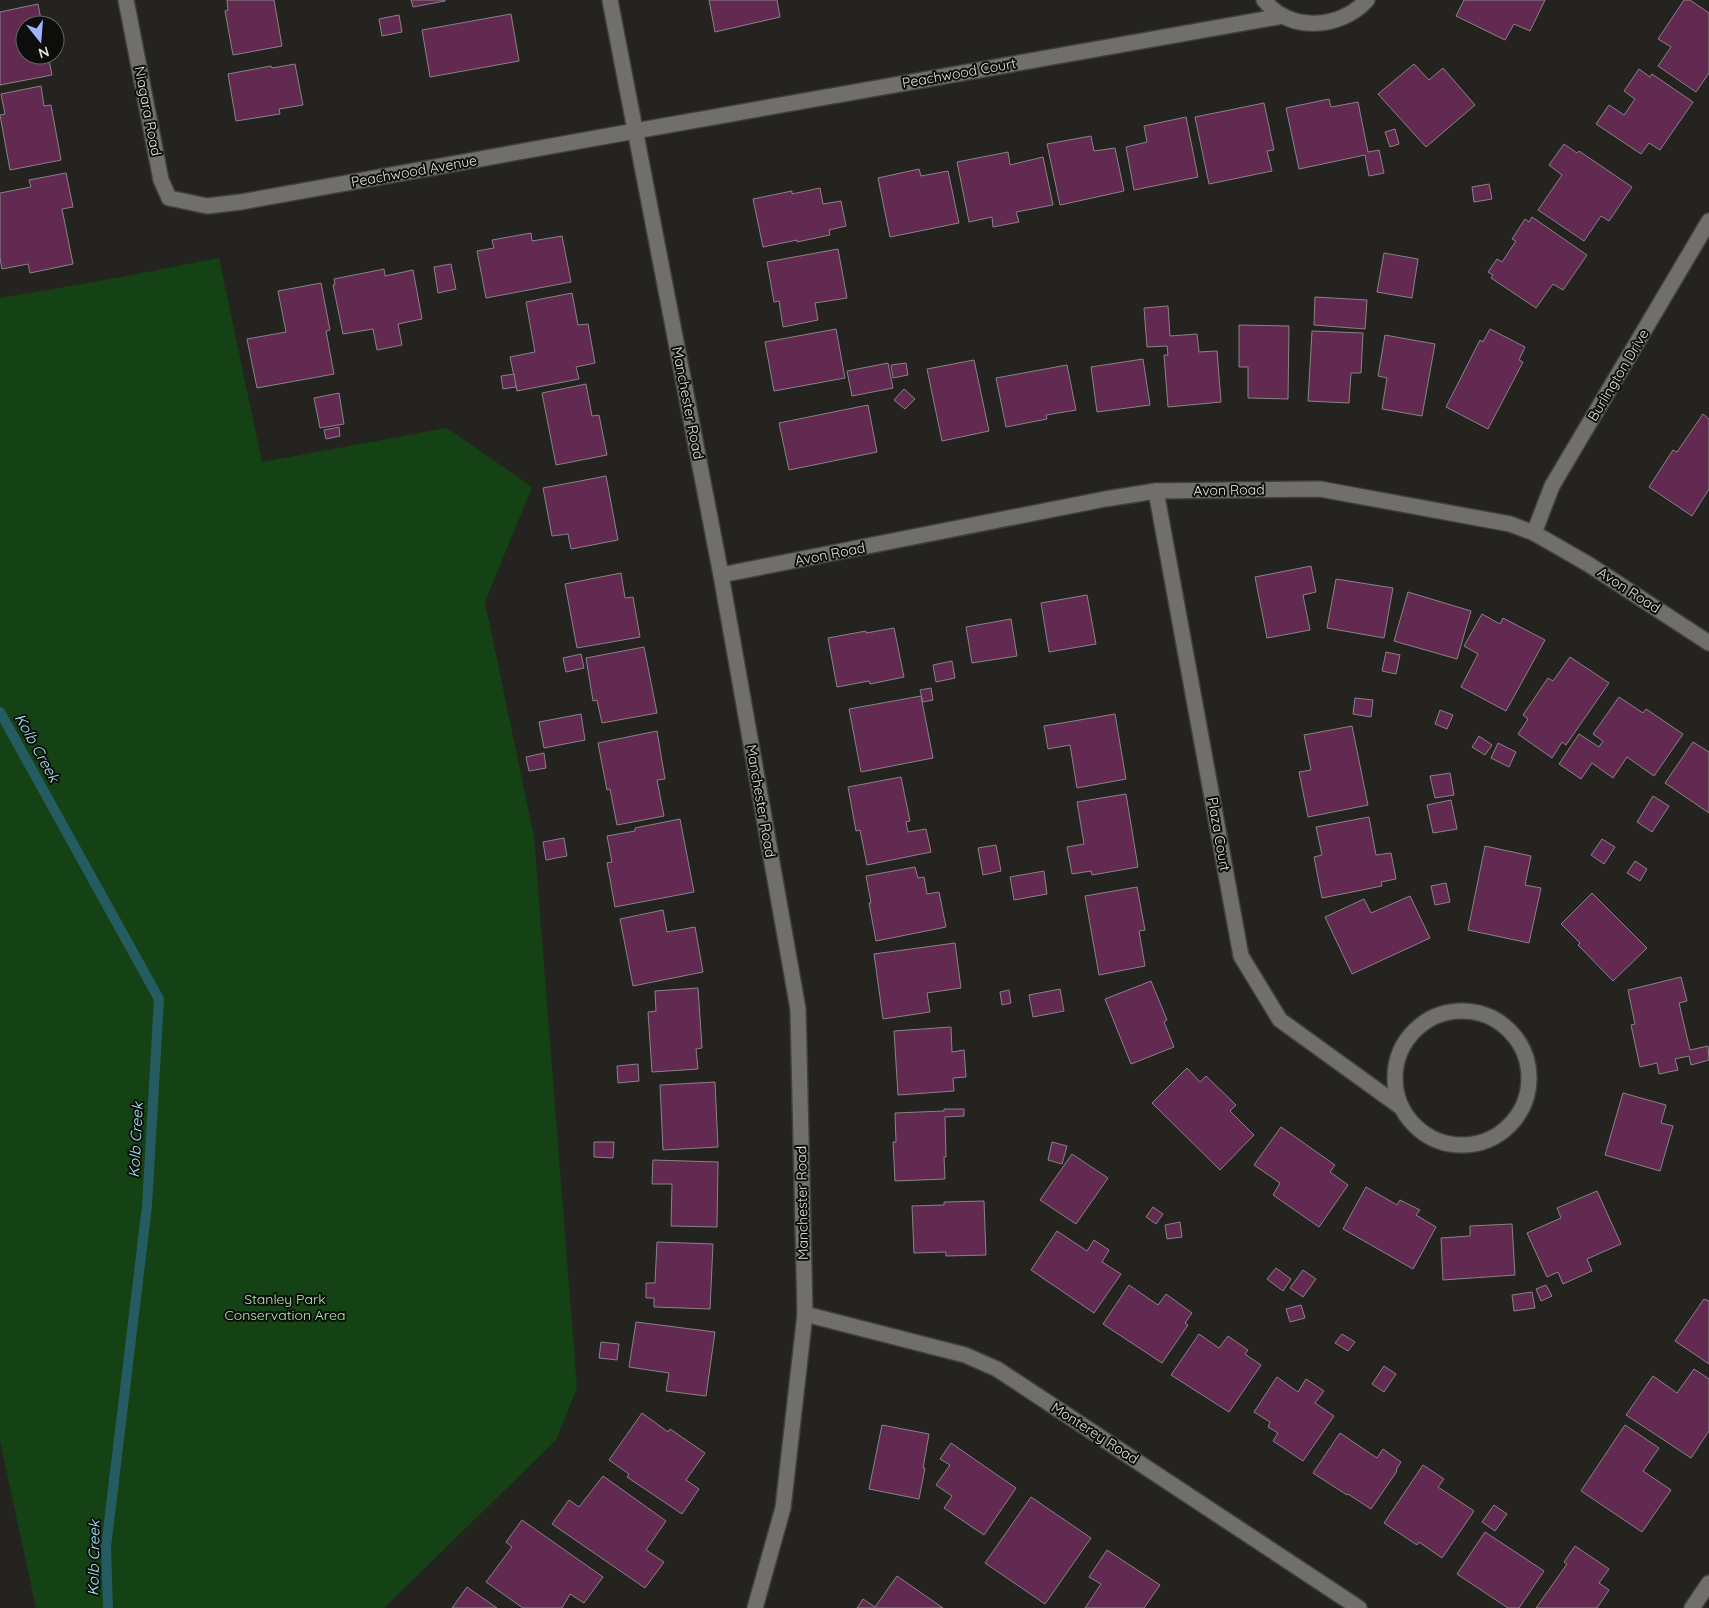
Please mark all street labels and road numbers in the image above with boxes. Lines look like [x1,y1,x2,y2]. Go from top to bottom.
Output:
street label: Peachwood Court [901,54,1018,92]
street label: Niagara Road [130,65,166,157]
street label: Peachwood Avenue [350,151,478,191]
street label: Burlington Drive [1583,326,1653,424]
street label: Manchester Road [668,345,708,461]
street label: Avon Road [1193,480,1265,500]
street label: Avon Road [793,538,867,570]
street label: Avon Road [1594,563,1664,617]
street label: Manchester Road [742,743,780,859]
street label: Plaza Court [1204,796,1234,873]
street label: Manchester Road [792,1146,812,1260]
street label: Monterey Road [1048,1398,1142,1468]

